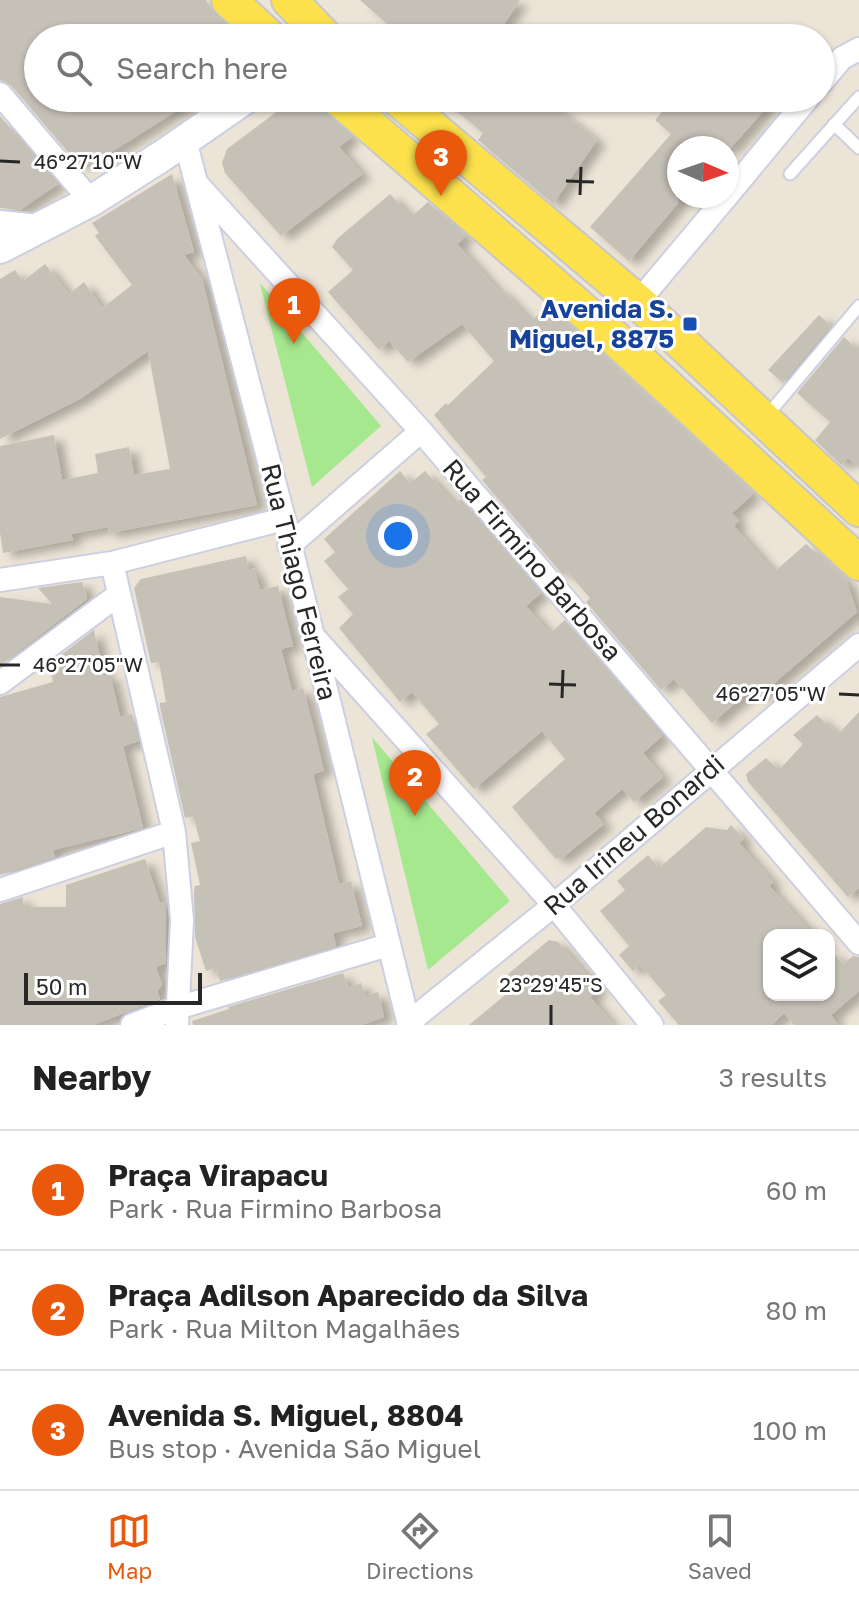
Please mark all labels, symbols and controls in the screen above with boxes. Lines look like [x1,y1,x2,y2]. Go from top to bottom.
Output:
search box [24,24,835,112]
icon: search [52,46,96,90]
text: Search here [116,50,288,86]
pin: 3 [415,130,467,196]
north arrow [667,136,739,208]
text: 46°27'10"W [34,149,142,173]
pin: 1 [268,278,320,344]
place label: Avenida S. Miguel, 8875 [509,293,674,354]
marker: Avenida S. Miguel, 8875 [681,315,699,333]
street label: Rua Firmino Barbosa [436,453,628,667]
street label: Rua Thiago Ferreira [255,460,344,703]
your location [378,516,418,556]
text: 46°27'05"W [33,652,143,676]
text: 46°27'05"W [716,681,826,705]
street label: Rua Irineu Bonardi [537,748,730,922]
pin: 2 [389,750,441,816]
map controls [763,929,835,1001]
button: layers [763,929,835,1001]
scale bar [24,969,202,1005]
text: 23°29'45"S [499,972,603,996]
text: 50 m [36,973,87,1000]
text: Nearby [32,1057,152,1097]
text: 3 results [719,1062,827,1093]
text: Praça Virapacu [108,1157,328,1193]
text: 1 [51,1175,65,1206]
text: 60 m [766,1175,827,1206]
text: Park · Rua Firmino Barbosa [108,1193,442,1224]
text: Praça Adilson Aparecido da Silva [108,1277,588,1313]
text: 2 [50,1295,66,1326]
text: 80 m [766,1295,827,1326]
text: Park · Rua Milton Magalhães [108,1313,460,1344]
text: Avenida S. Miguel, 8804 [108,1397,463,1433]
text: 3 [50,1415,66,1446]
text: 100 m [753,1415,827,1446]
text: Bus stop · Avenida São Miguel [108,1433,481,1464]
tab: Map [107,1509,152,1584]
tab: Directions [366,1509,474,1584]
tab: Saved [688,1509,752,1584]

